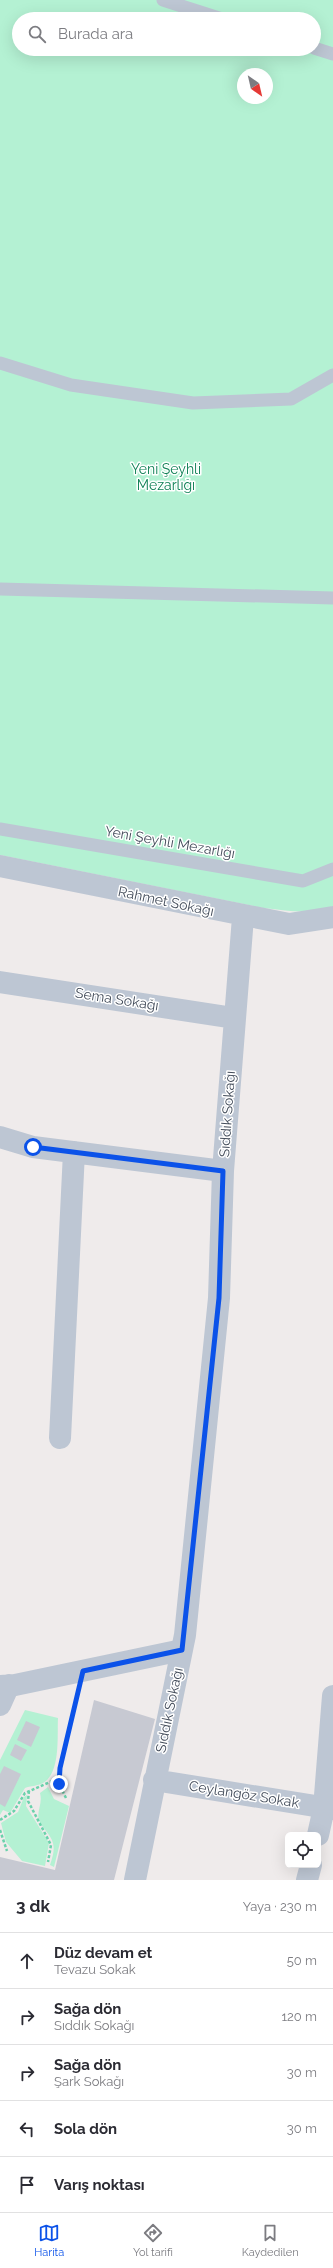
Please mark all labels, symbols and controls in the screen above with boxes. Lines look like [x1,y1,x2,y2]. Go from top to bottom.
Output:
search box [12,12,321,56]
icon: search [26,23,48,45]
text: Burada ara [58,25,133,43]
north arrow [237,68,273,104]
park label: Yeni Şeyhli Mezarlığı [131,461,201,493]
street label: Yeni Şeyhli Mezarlığı [104,823,236,861]
street label: Rahmet Sokağı [117,883,215,919]
street label: Sema Sokağı [74,985,160,1013]
street label: Sıddık Sokağı [216,1070,238,1158]
route start [24,1138,42,1156]
street label: Sıddık Sokağı [152,1666,186,1754]
route end [50,1775,68,1793]
street label: Ceylangöz Sokak [188,1777,301,1811]
map controls [285,1832,321,1868]
button: locate [285,1832,321,1868]
text: 3 dk [16,1896,50,1916]
text: Yaya · 230 m [243,1899,317,1914]
text: Düz devam et [54,1944,152,1962]
icon: ahead [16,1950,38,1972]
text: 50 m [287,1953,317,1968]
text: Tevazu Sokak [54,1962,136,1977]
text: Sağa dön [54,2000,121,2018]
icon: right [16,2006,38,2028]
text: 120 m [281,2009,317,2024]
text: Sıddık Sokağı [54,2018,134,2033]
text: Sağa dön [54,2056,121,2074]
icon: right [16,2062,38,2084]
text: 30 m [287,2065,317,2080]
text: Şark Sokağı [54,2074,124,2089]
icon: left [16,2118,38,2140]
text: Sola dön [54,2120,117,2138]
text: 30 m [287,2121,317,2136]
icon: arrive [16,2174,38,2196]
text: Varış noktası [54,2176,145,2194]
tab: Harita [34,2222,64,2259]
tab: Yol tarifi [133,2222,173,2259]
tab: Kaydedilen [242,2222,299,2259]

